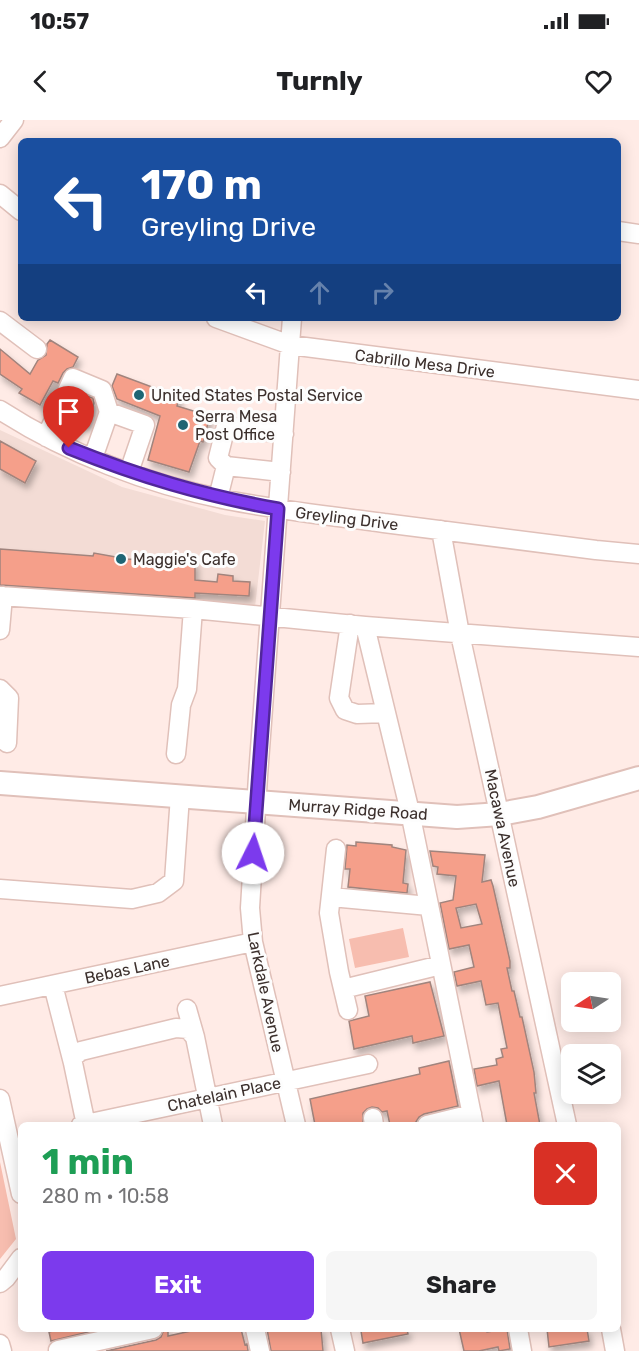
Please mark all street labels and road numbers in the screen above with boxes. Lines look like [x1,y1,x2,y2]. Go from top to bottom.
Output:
street label: Cabrillo Mesa Drive [354,345,496,382]
street label: Greyling Drive [294,503,400,534]
street label: Macawa Avenue [481,767,524,889]
street label: Murray Ridge Road [288,795,428,824]
street label: Larkdale Avenue [243,930,288,1054]
street label: Bebas Lane [83,951,171,988]
street label: Chatelain Place [166,1073,283,1116]

